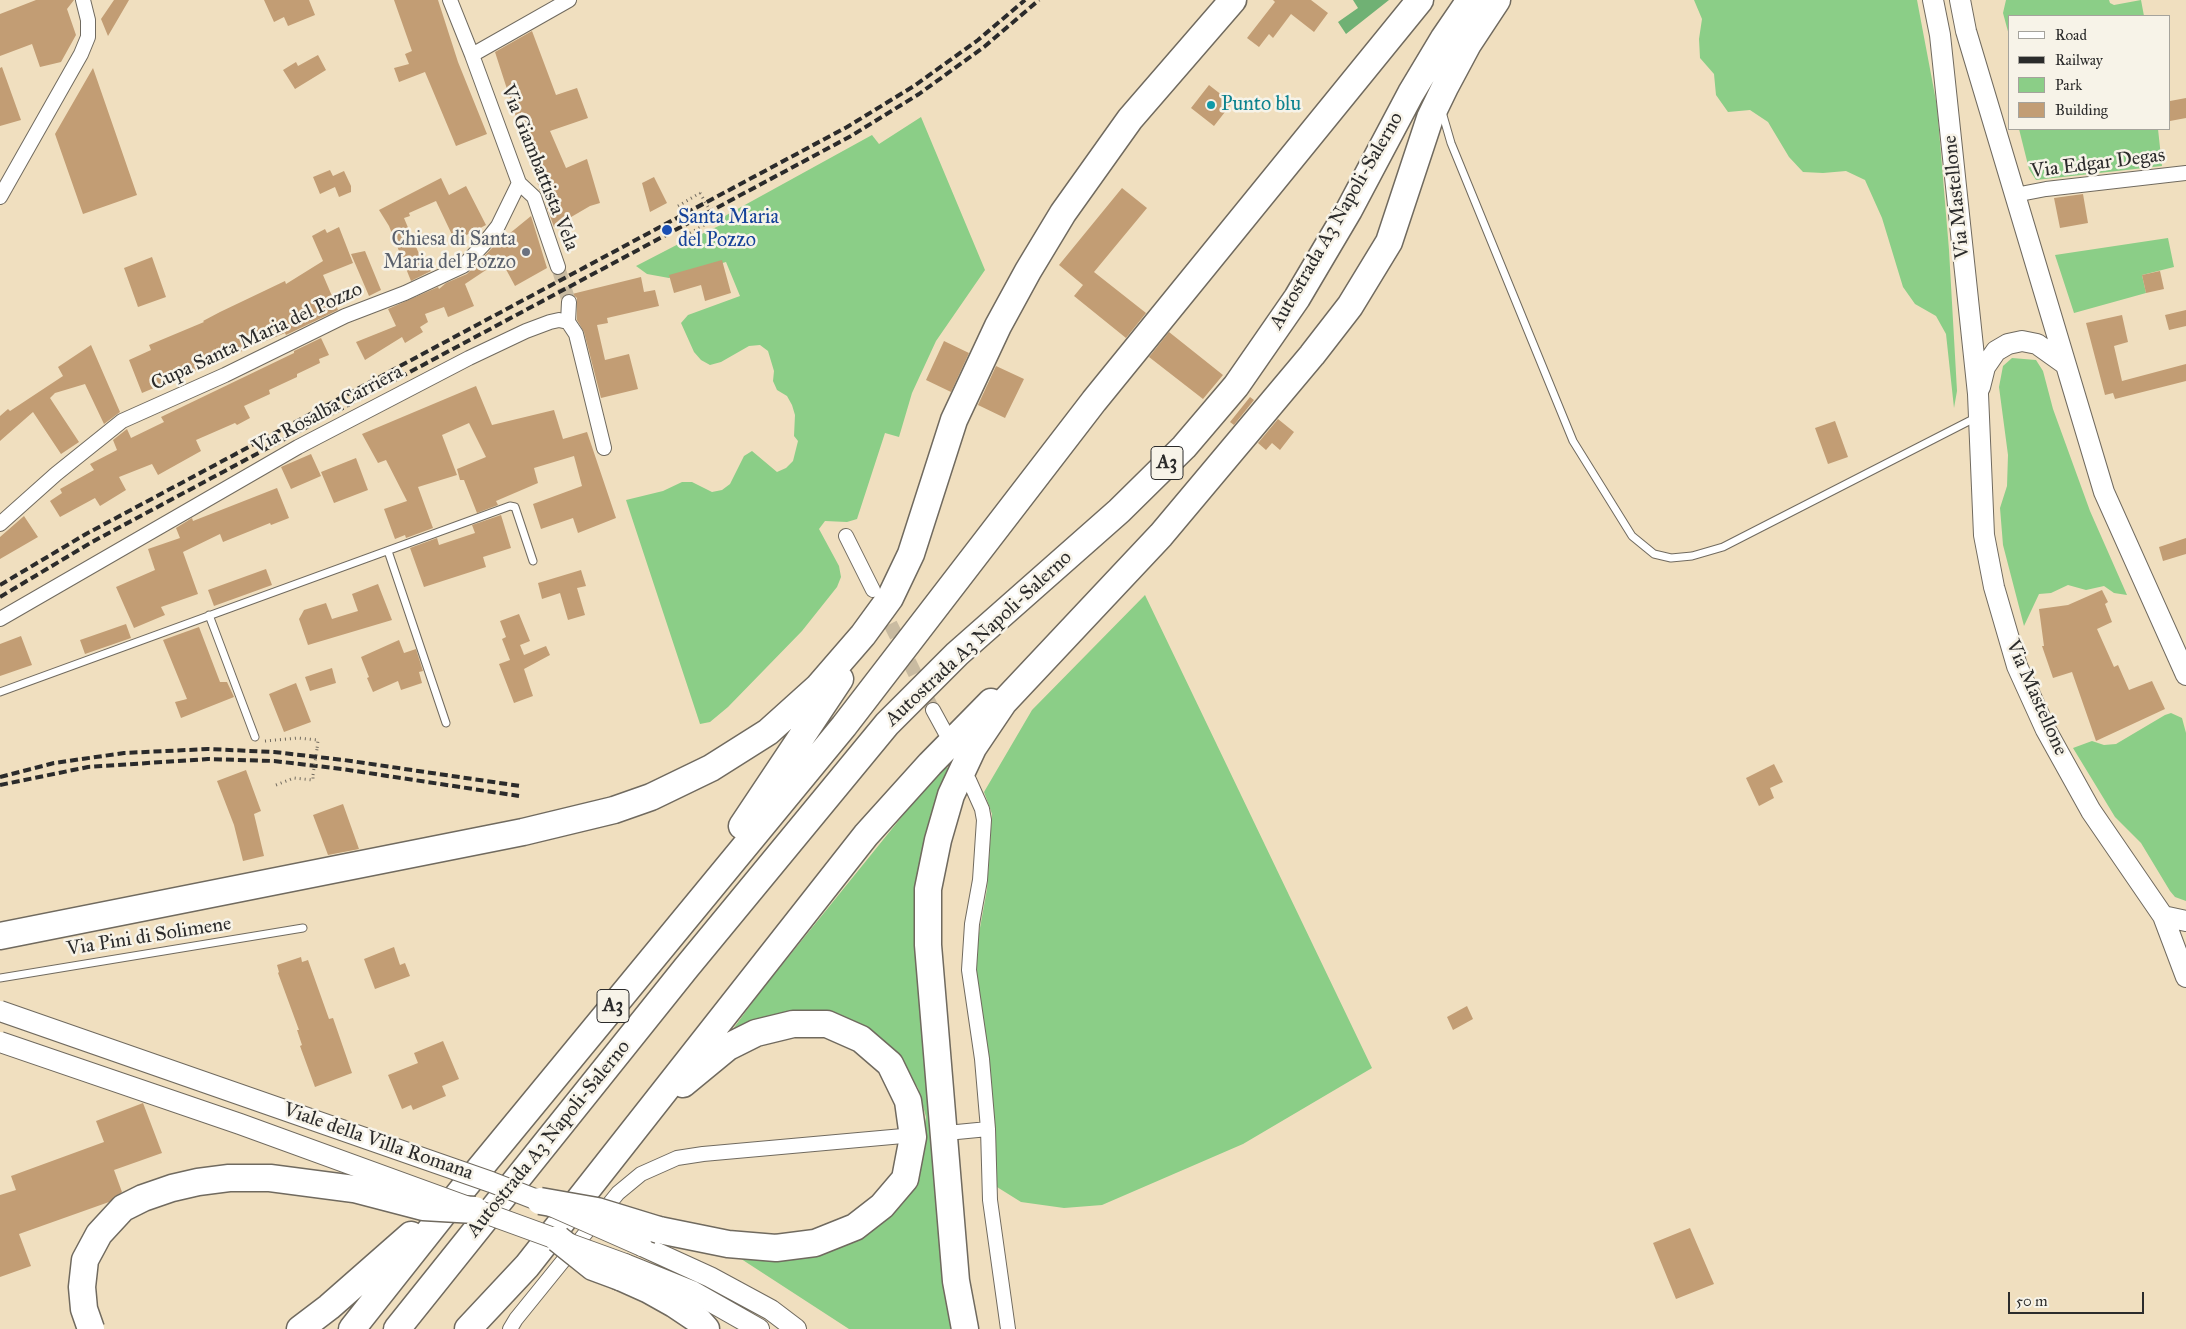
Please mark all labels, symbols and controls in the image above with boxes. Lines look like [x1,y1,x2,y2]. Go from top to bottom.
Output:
legend [2008,15,2171,130]
text: Road [2055,26,2087,44]
text: Railway [2055,51,2103,69]
text: Park [2055,76,2082,94]
street label: Via Giambattista Vela [495,81,583,255]
place label: Punto blu [1221,93,1301,117]
marker: Punto blu [1205,99,1217,111]
text: Building [2055,101,2108,119]
street label: Autostrada A3 Napoli-Salerno [1265,108,1409,334]
street label: Via Mastellone [1939,134,1975,260]
street label: Via Edgar Degas [2029,144,2167,184]
place label: Santa Maria del Pozzo [678,206,779,253]
marker: Santa Maria del Pozzo [660,223,674,237]
place label: Chiesa di Santa Maria del Pozzo [383,228,516,275]
marker: Chiesa di Santa Maria del Pozzo [520,246,532,258]
street label: Cupa Santa Maria del Pozzo [148,277,366,397]
street label: Via Rosalba Carriera [249,360,407,460]
road number: A3 [1151,446,1183,479]
street label: Autostrada A3 Napoli-Salerno [881,546,1077,732]
street label: Via Mastellone [2000,636,2072,760]
street label: Via Pini di Solimene [65,912,233,962]
road number: A3 [597,989,629,1022]
street label: Autostrada A3 Napoli-Salerno [462,1036,636,1242]
street label: Viale della Villa Romana [280,1098,476,1186]
scale bar [2011,1282,2147,1314]
text: 50 m [2016,1292,2048,1310]

